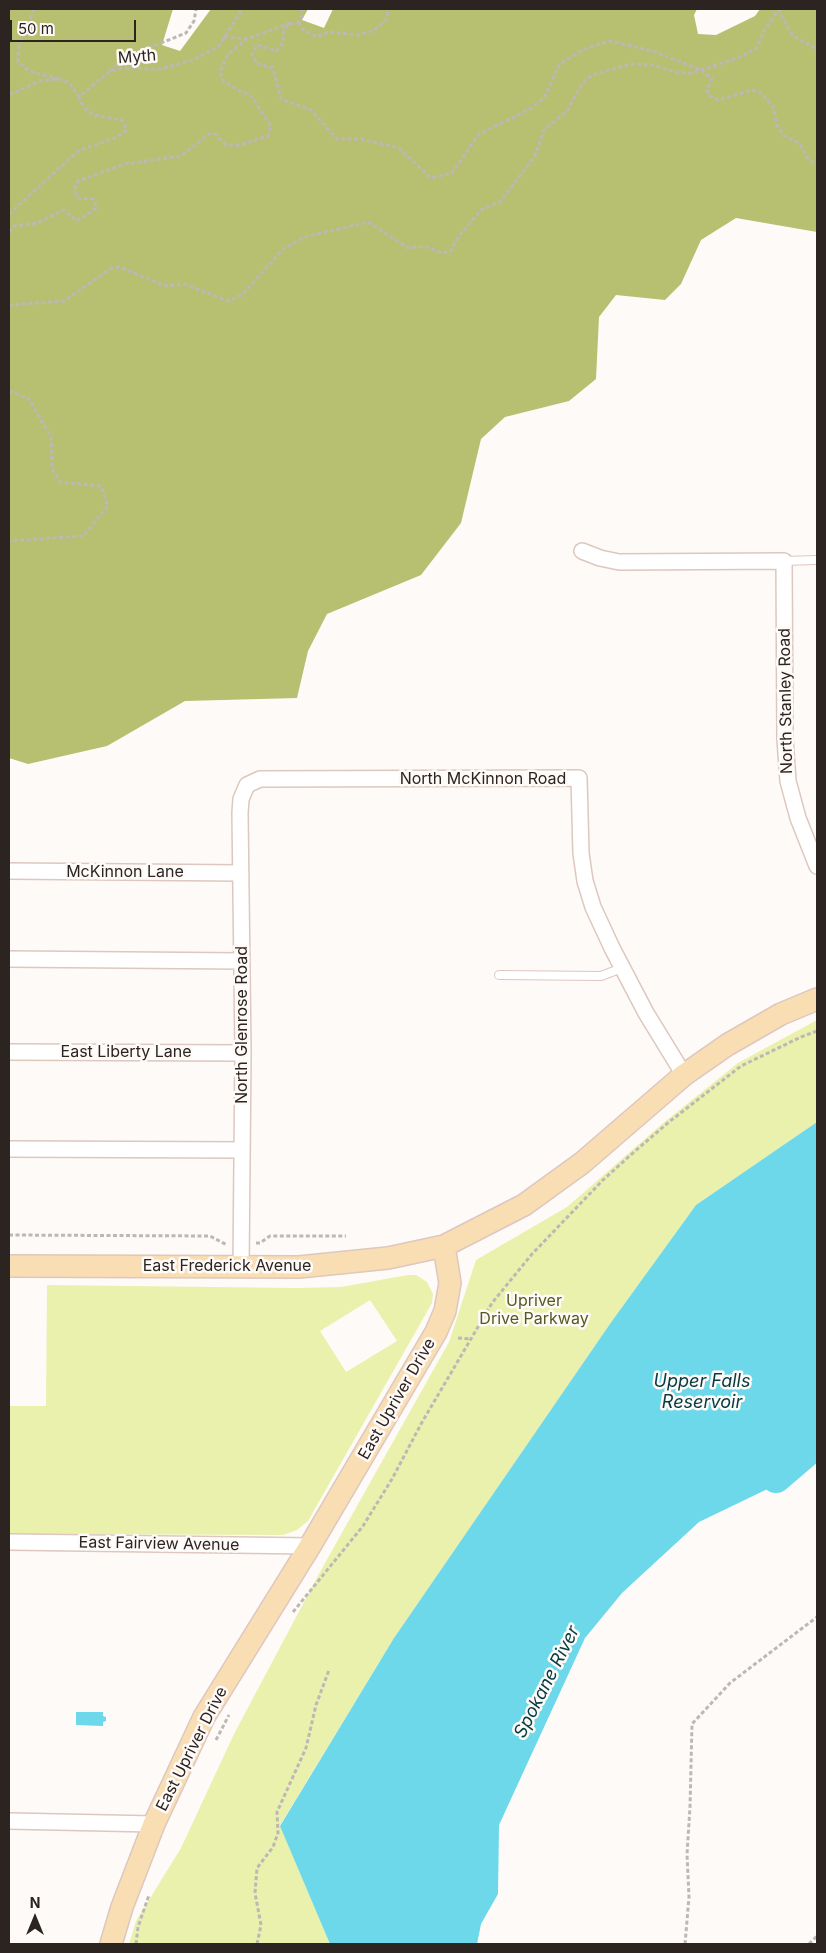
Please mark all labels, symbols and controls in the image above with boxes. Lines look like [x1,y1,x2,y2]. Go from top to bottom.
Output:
scale bar [12,10,139,42]
text: 50 m [18,19,54,38]
street label: Myth [117,46,157,68]
street label: North Stanley Road [775,628,797,774]
street label: North McKinnon Road [400,769,566,789]
street label: McKinnon Lane [66,862,184,882]
street label: North Glenrose Road [232,946,252,1104]
street label: East Liberty Lane [61,1042,191,1062]
street label: East Frederick Avenue [143,1256,311,1276]
park label: Upriver Drive Parkway [479,1291,589,1329]
street label: East Upriver Drive [354,1335,440,1463]
water label: Upper Falls Reservoir [654,1371,750,1414]
street label: East Fairview Avenue [79,1533,239,1555]
water label: Spokane River [509,1622,585,1742]
street label: East Upriver Drive [152,1684,232,1814]
north arrow [10,1893,60,1943]
text: N [30,1894,40,1911]

